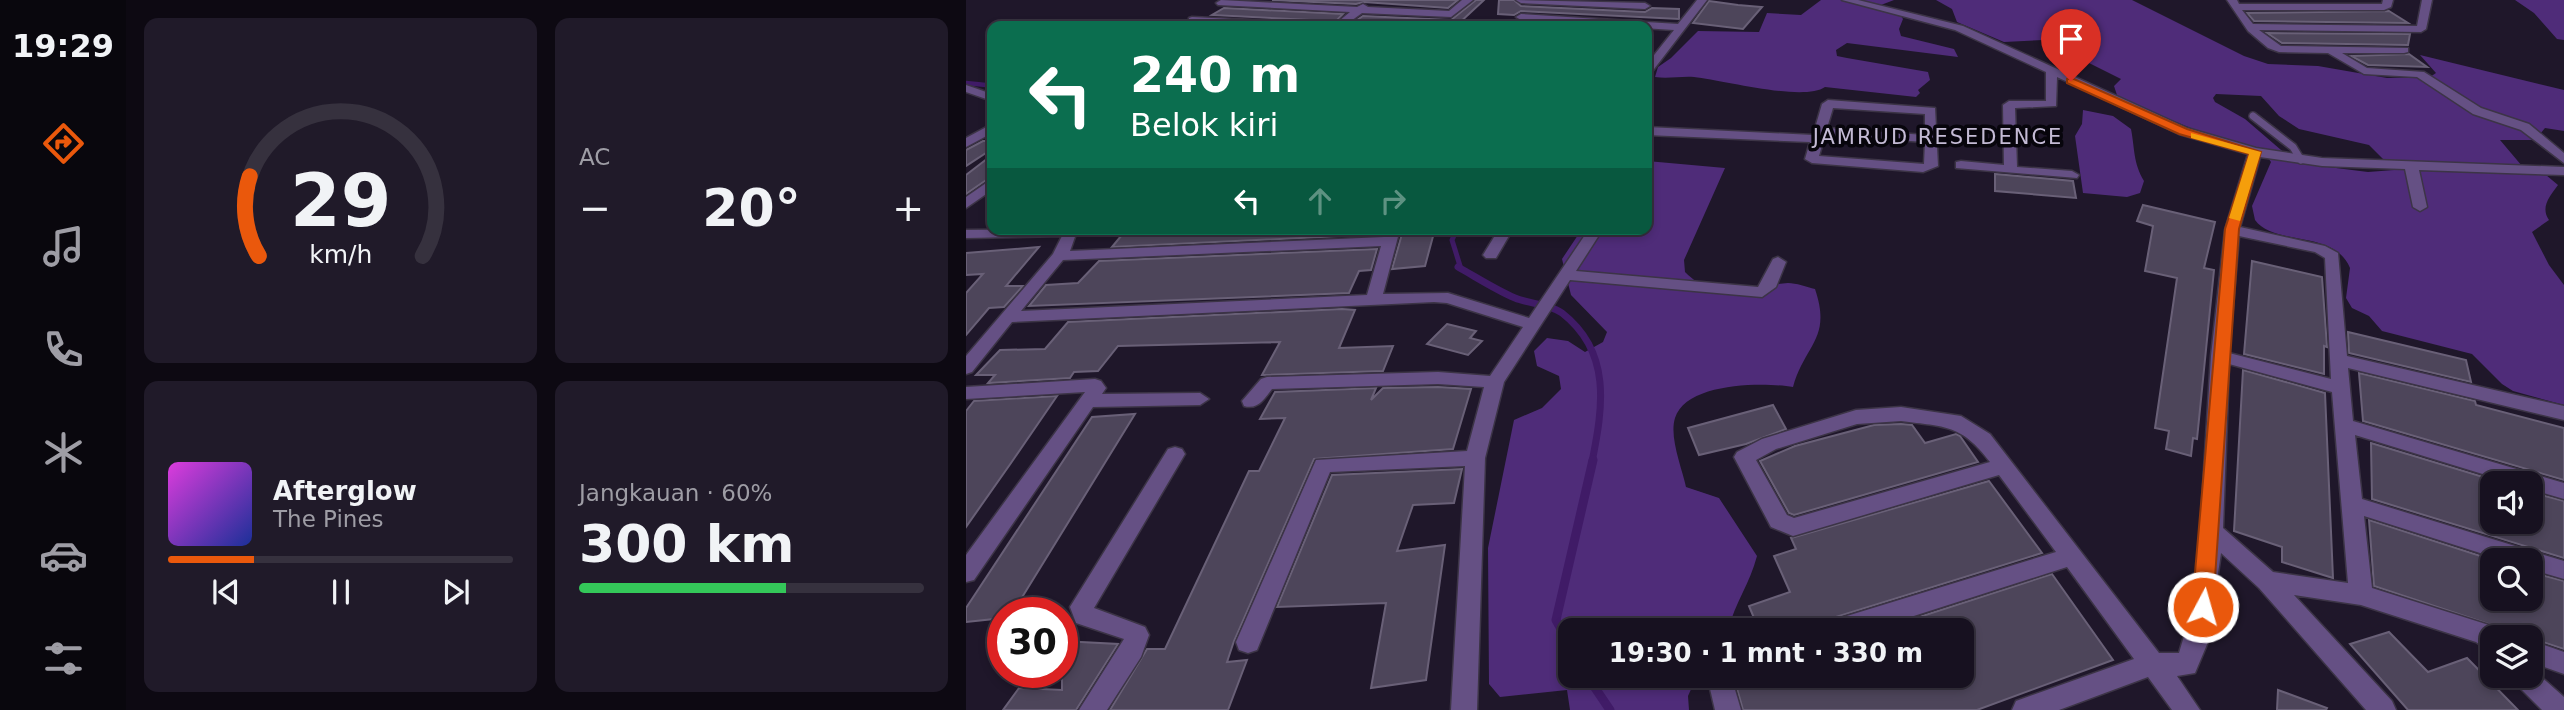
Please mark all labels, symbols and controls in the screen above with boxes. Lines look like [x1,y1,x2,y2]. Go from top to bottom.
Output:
pin [2041,9,2101,81]
icon: arrive [2052,20,2090,58]
text: 19:29 [12,27,114,65]
text: 240 m [1130,47,1300,104]
icon: left [1015,49,1106,140]
text: Belok kiri [1130,106,1278,144]
icon: directions [39,119,88,168]
district label: JAMRUD RESEDENCE [1811,125,2063,149]
text: AC [579,144,610,170]
text: 29 [290,159,391,244]
text: 20° [702,178,801,238]
icon: left [1228,182,1266,220]
icon: ahead [1301,182,1339,220]
icon: right [1374,182,1412,220]
text: − [579,186,611,230]
text: + [892,186,924,230]
icon: music [39,222,88,271]
text: km/h [309,240,372,269]
icon: phone [39,325,88,374]
icon: climate [39,428,88,477]
map controls [2480,471,2543,688]
button: sound [2480,471,2543,534]
text: Afterglow [273,476,417,506]
text: Jangkauan · 60% [579,480,772,506]
text: The Pines [273,506,384,532]
text: 300 km [579,514,794,574]
icon: car [39,531,88,580]
button: search [2480,548,2543,611]
position arrow [2166,570,2240,644]
icon: previous [207,573,245,611]
icon: pause [322,573,360,611]
icon: next [437,573,475,611]
speed limit sign: 30 [987,597,1078,688]
button: layers [2480,625,2543,688]
icon: filters [39,634,88,683]
text: 19:30 · 1 mnt · 330 m [1609,638,1923,668]

